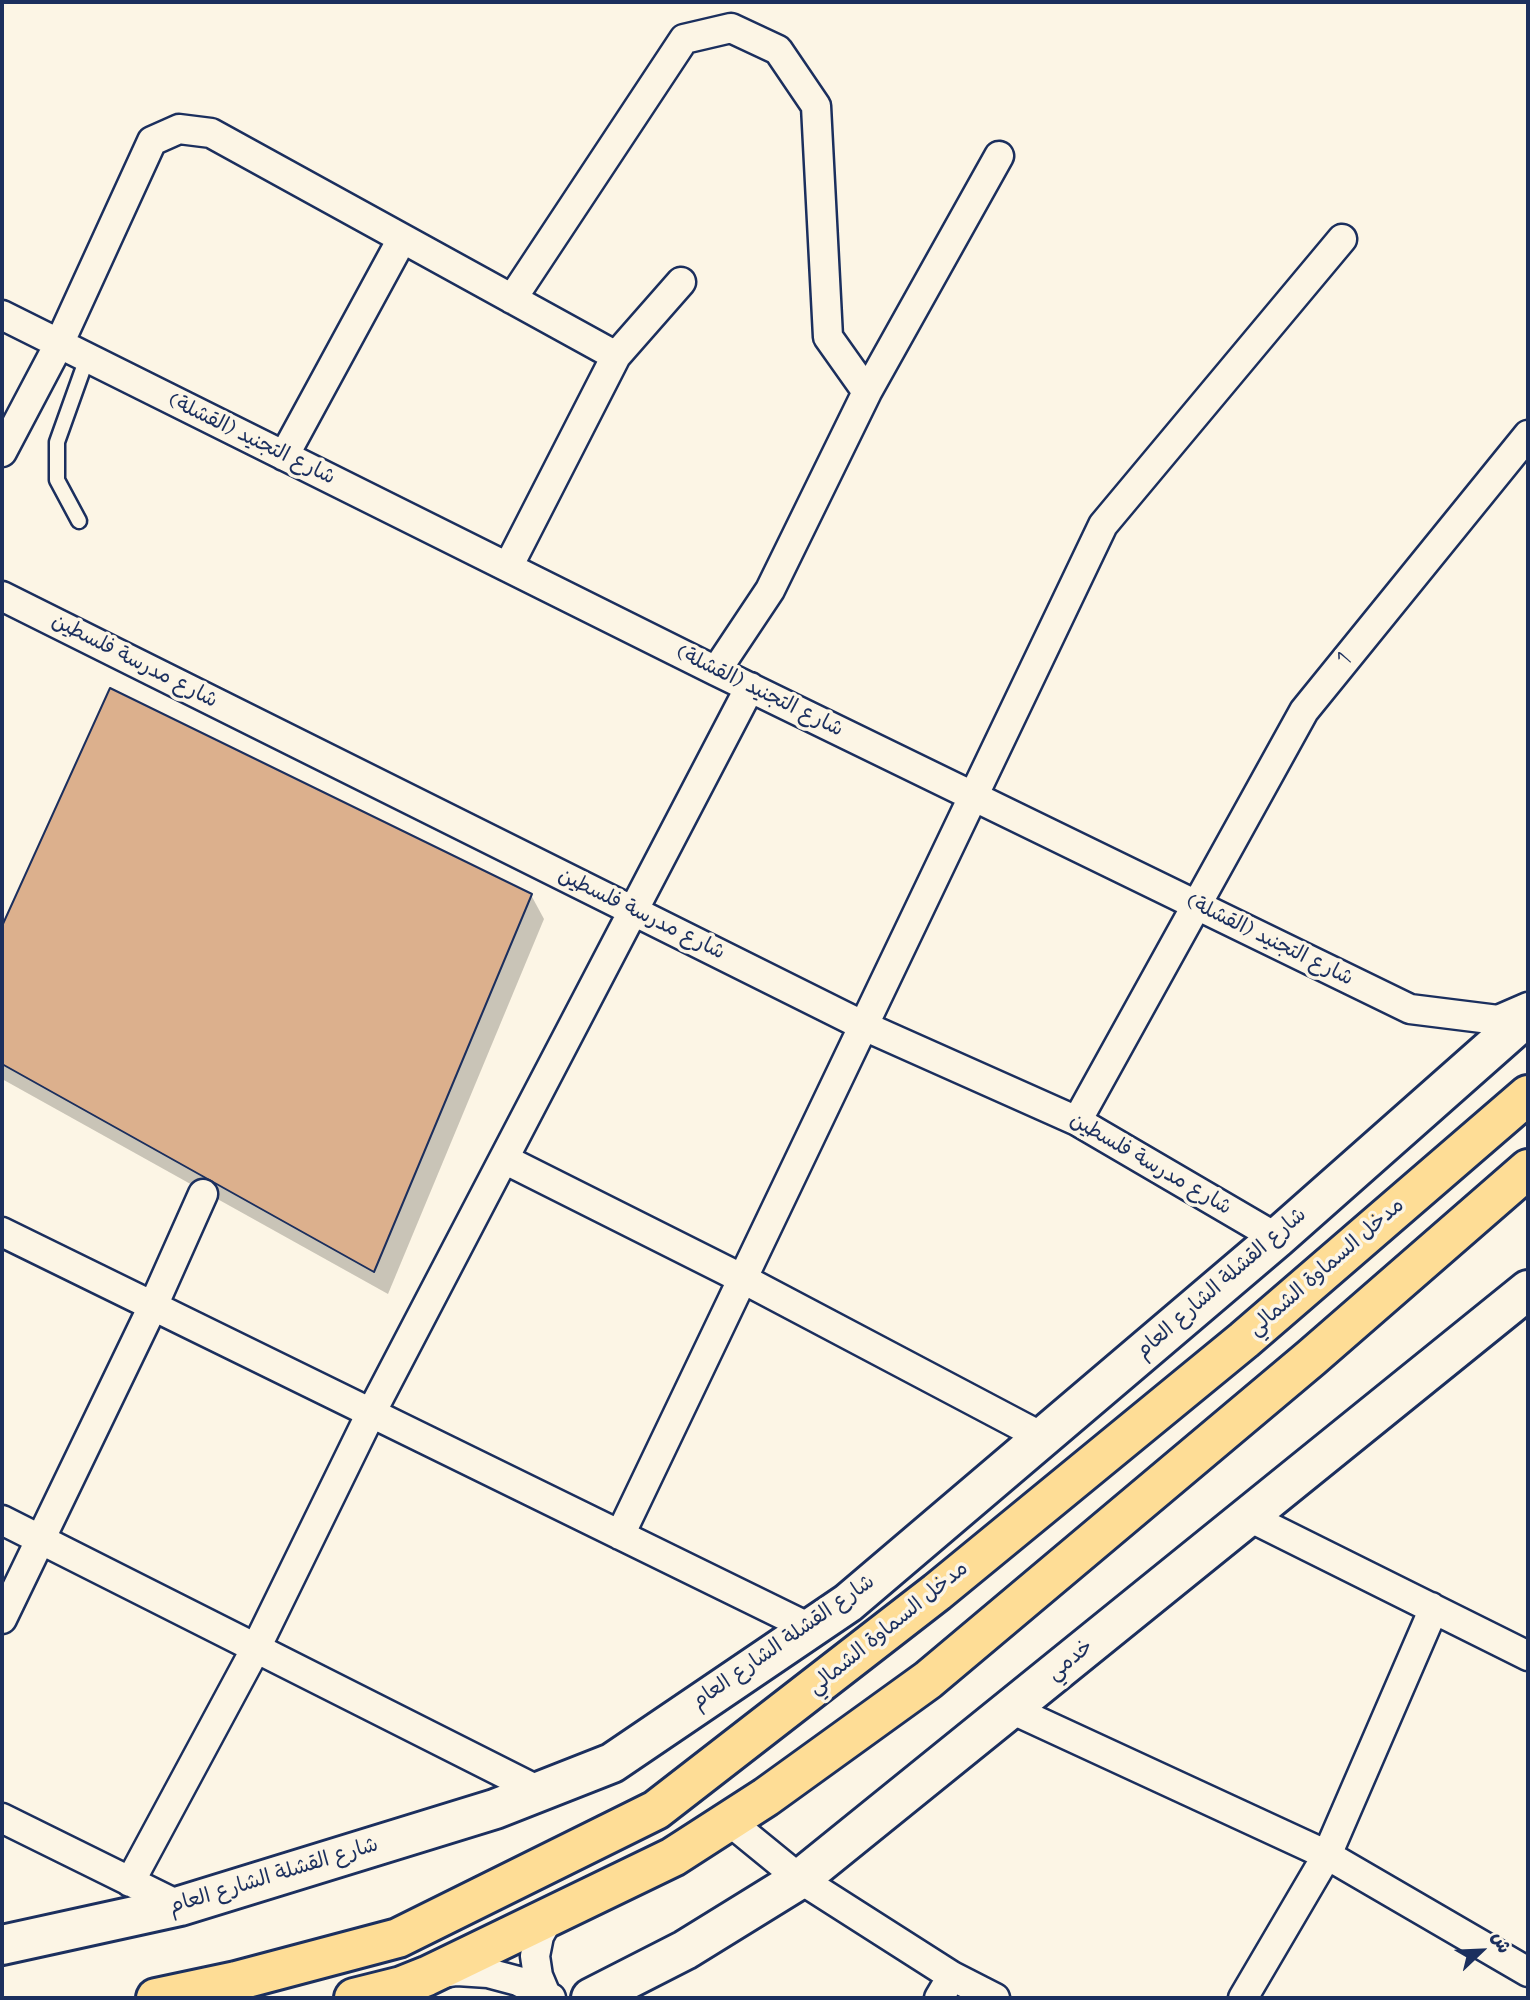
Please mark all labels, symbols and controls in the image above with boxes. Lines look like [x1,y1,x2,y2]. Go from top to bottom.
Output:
street label: شارع التجنيد (القشلة) [163,389,339,491]
street label: شارع مدرسة فلسطين [47,609,221,715]
street label: شارع التجنيد (القشلة) [671,641,847,743]
street label: 1 [1332,648,1358,672]
street label: شارع مدرسة فلسطين [553,864,729,966]
street label: شارع التجنيد (القشلة) [1181,890,1357,992]
street label: شارع مدرسة فلسطين [1065,1108,1235,1222]
street label: مدخل السماوة الشمالي [1244,1194,1410,1342]
street label: شارع القشلة الشارع العام [1132,1203,1312,1365]
street label: مدخل السماوة الشمالي [804,1557,974,1701]
street label: شارع القشلة الشارع العام [688,1570,880,1716]
street label: خدمي [1043,1635,1099,1687]
street label: شارع القشلة الشارع العام [166,1833,382,1921]
north arrow [1446,1916,1516,1986]
text: ش [1485,1928,1516,1957]

